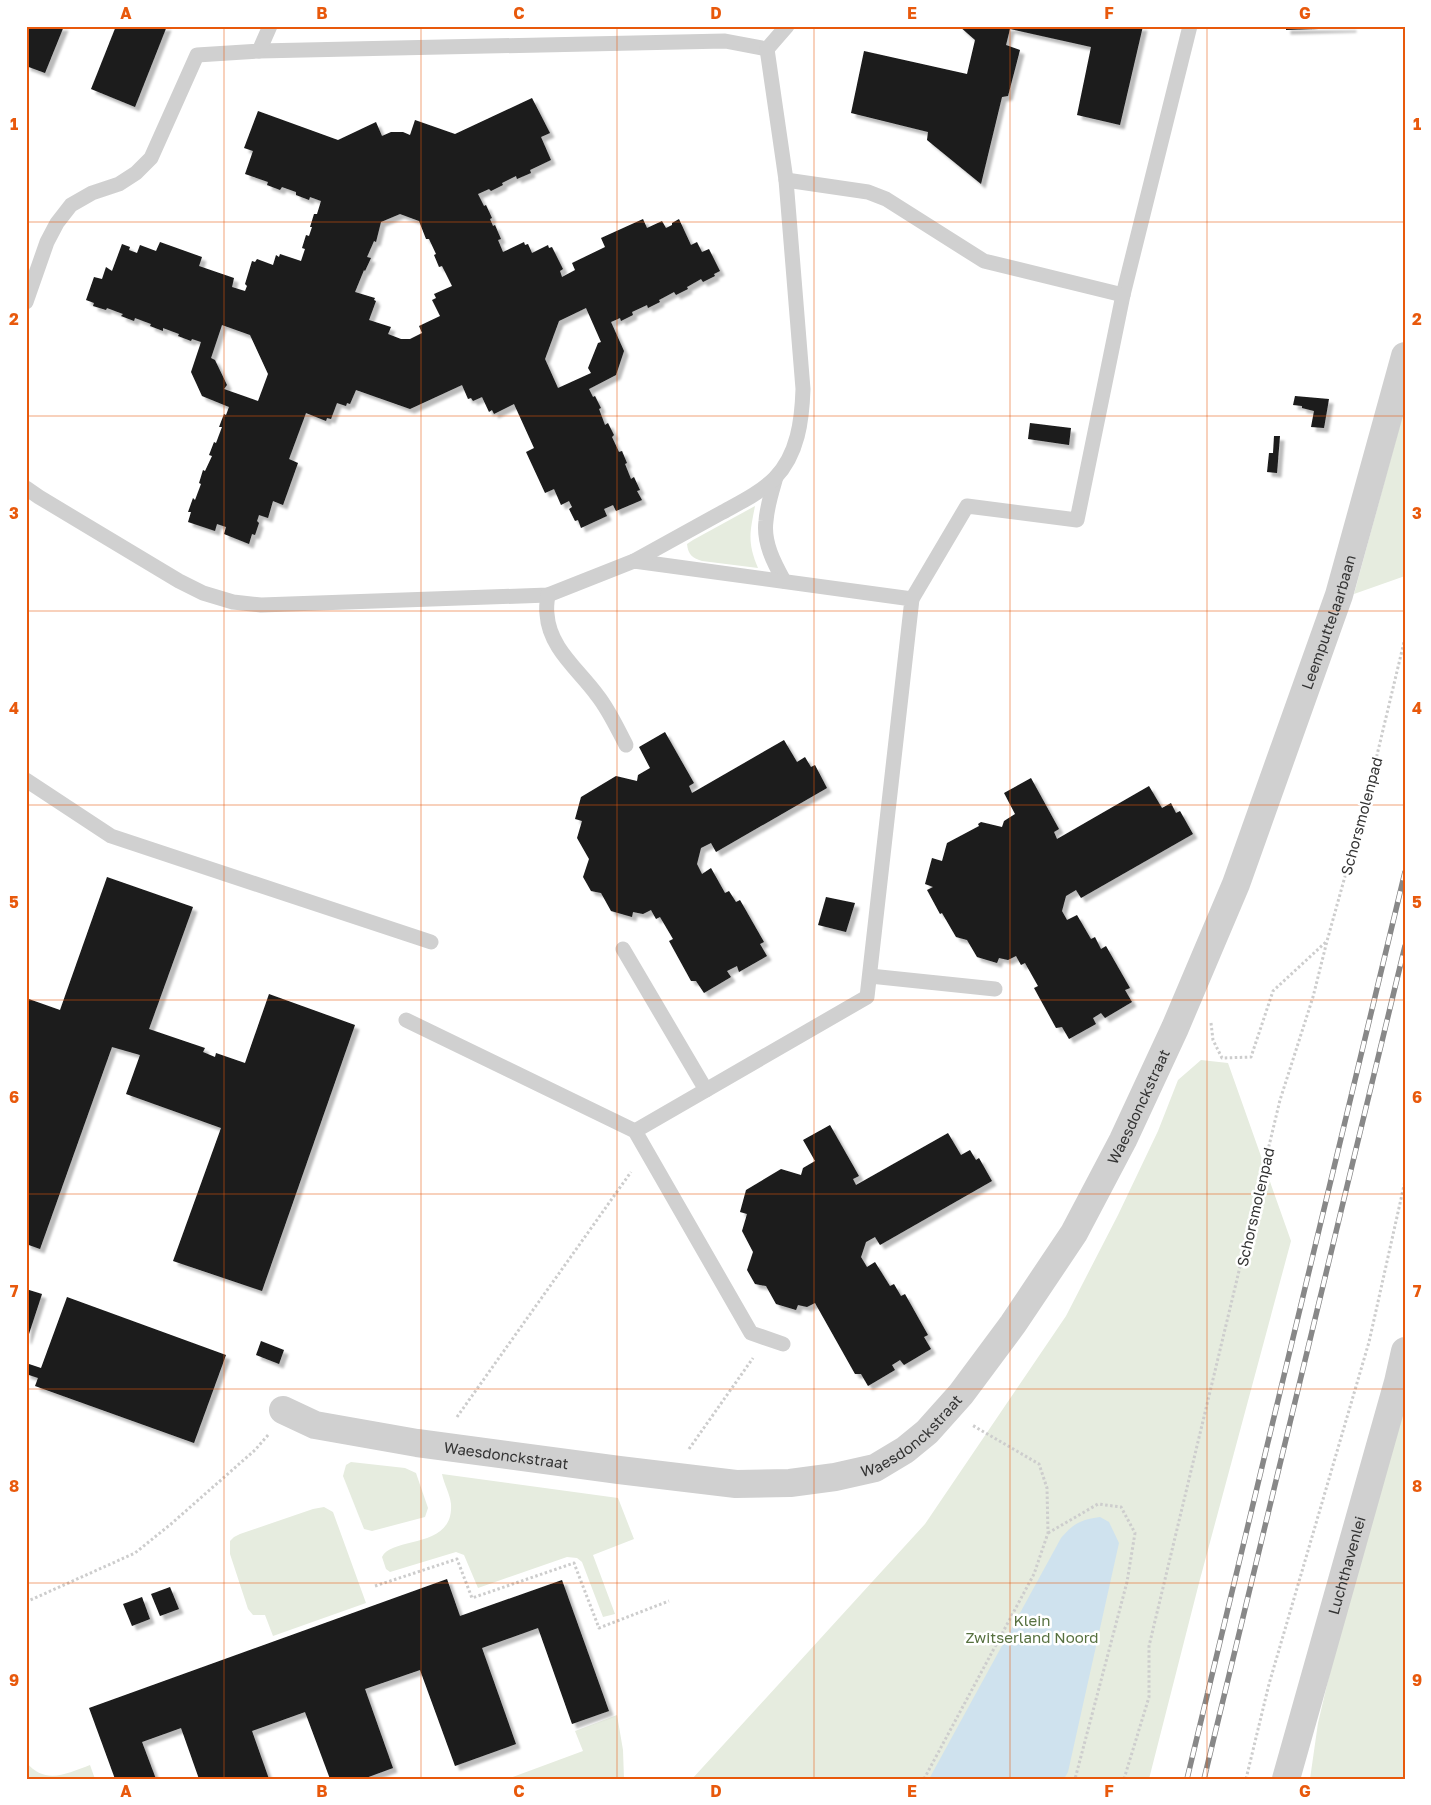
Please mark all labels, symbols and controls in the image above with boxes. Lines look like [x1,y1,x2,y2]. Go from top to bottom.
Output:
text: A [120,3,132,23]
text: B [316,3,328,23]
text: C [513,3,525,23]
text: D [710,3,722,23]
text: E [907,3,917,23]
text: F [1104,3,1114,23]
text: G [1299,3,1311,23]
text: 1 [10,114,18,134]
text: 1 [1413,114,1421,134]
text: 2 [9,309,19,329]
text: 2 [1412,309,1422,329]
text: 3 [9,503,19,523]
text: 3 [1412,503,1422,523]
street label: Leemputtelaarbaan [1297,552,1359,692]
text: 4 [9,698,19,718]
text: 4 [1412,698,1422,718]
street label: Schorsmolenpad [1337,755,1385,877]
text: 5 [9,892,19,912]
text: 5 [1412,892,1422,912]
street label: Waesdonckstraat [1103,1046,1173,1167]
text: 6 [9,1087,19,1107]
text: 6 [1412,1087,1422,1107]
street label: Schorsmolenpad [1233,1146,1277,1268]
text: 7 [10,1281,19,1301]
text: 7 [1413,1281,1422,1301]
street label: Waesdonckstraat [859,1391,965,1480]
street label: Waesdonckstraat [443,1438,570,1472]
text: 8 [9,1476,19,1496]
text: 8 [1412,1476,1422,1496]
street label: Luchthavenlei [1324,1514,1369,1617]
park label: Klein Zwitserland Noord [965,1611,1099,1646]
text: 9 [9,1670,19,1690]
text: 9 [1412,1670,1422,1690]
text: A [120,1781,132,1801]
text: B [316,1781,328,1801]
text: C [513,1781,525,1801]
text: D [710,1781,722,1801]
text: E [907,1781,917,1801]
text: F [1104,1781,1114,1801]
text: G [1299,1781,1311,1801]

